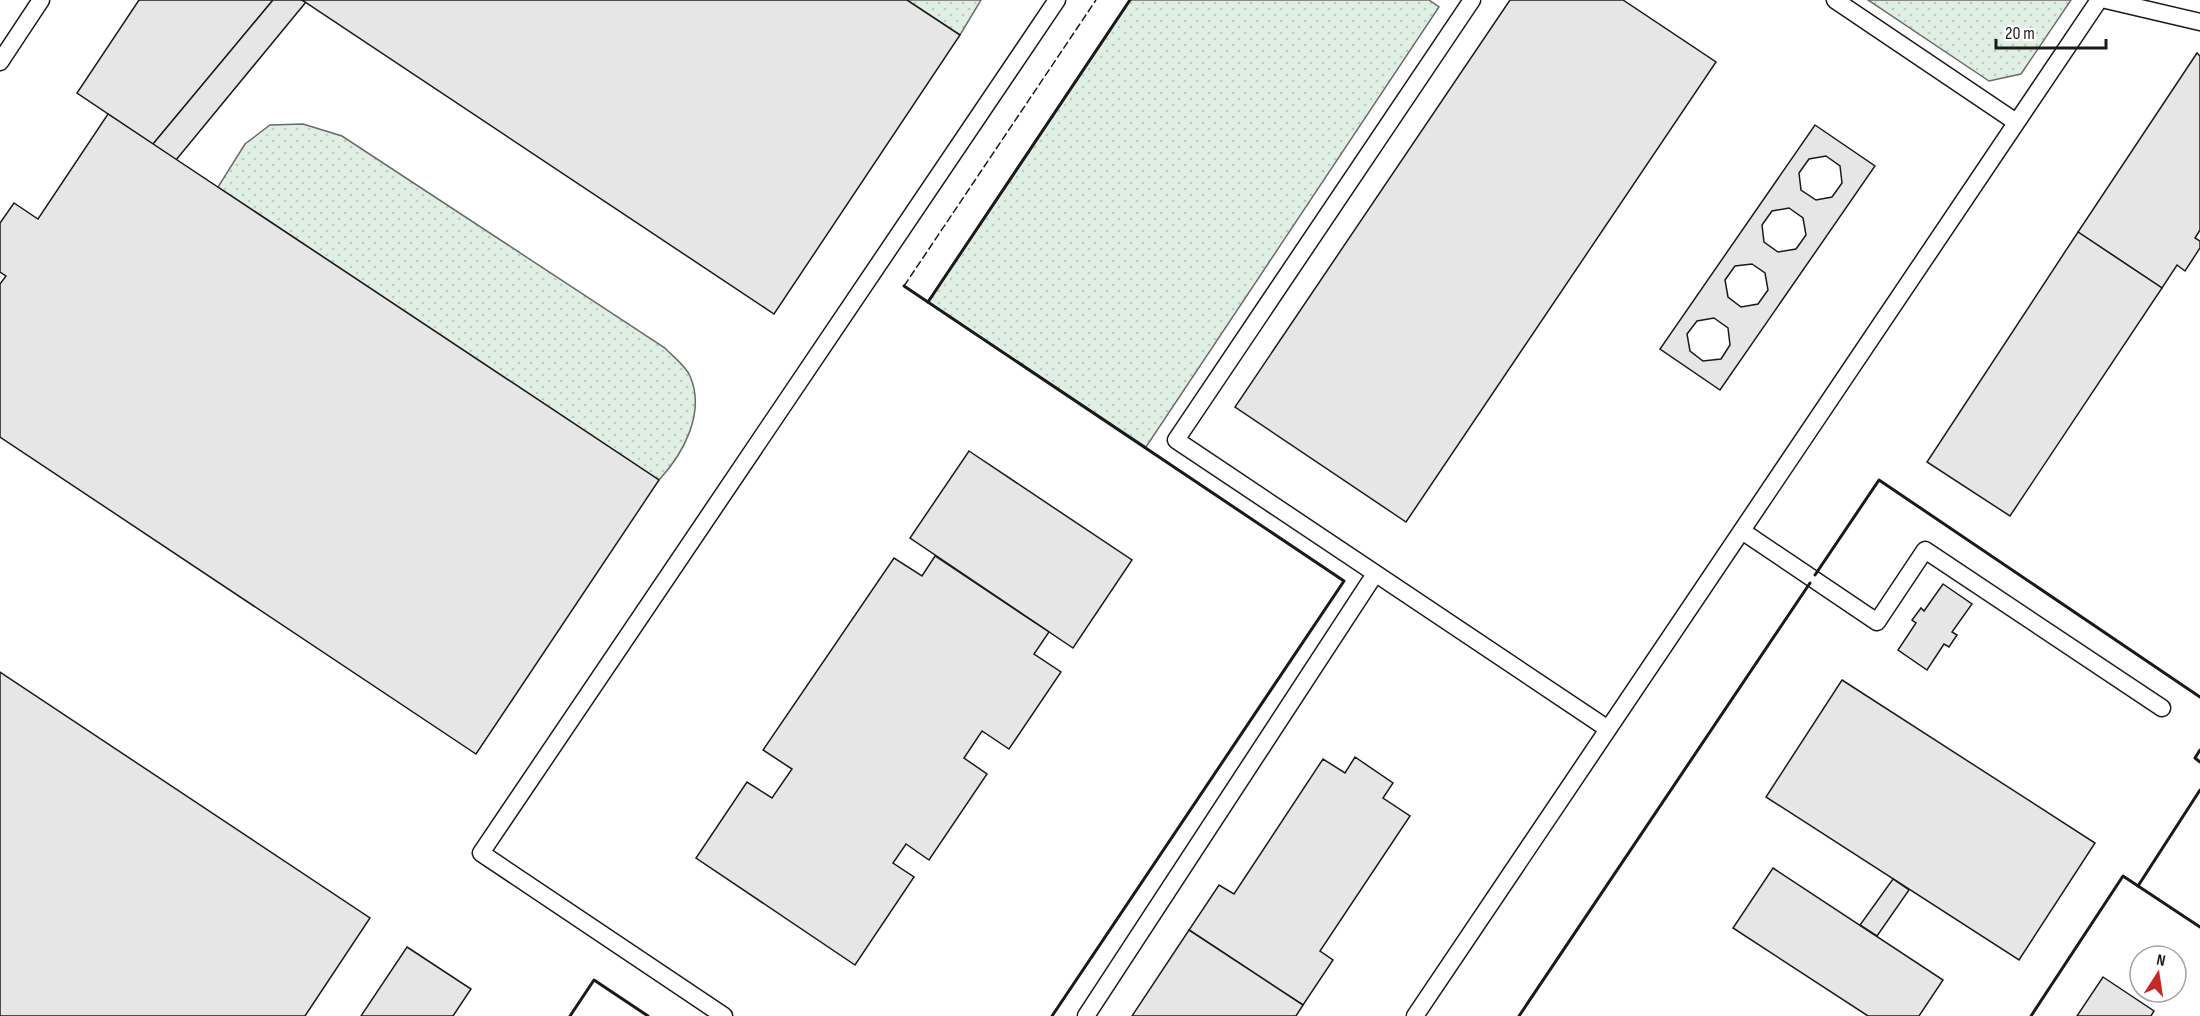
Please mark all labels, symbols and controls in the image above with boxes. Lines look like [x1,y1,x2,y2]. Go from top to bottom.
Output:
scale bar [1996,12,2106,50]
text: 20 m [2005,23,2035,44]
north arrow [2128,944,2188,1004]
text: N [2155,951,2167,971]

